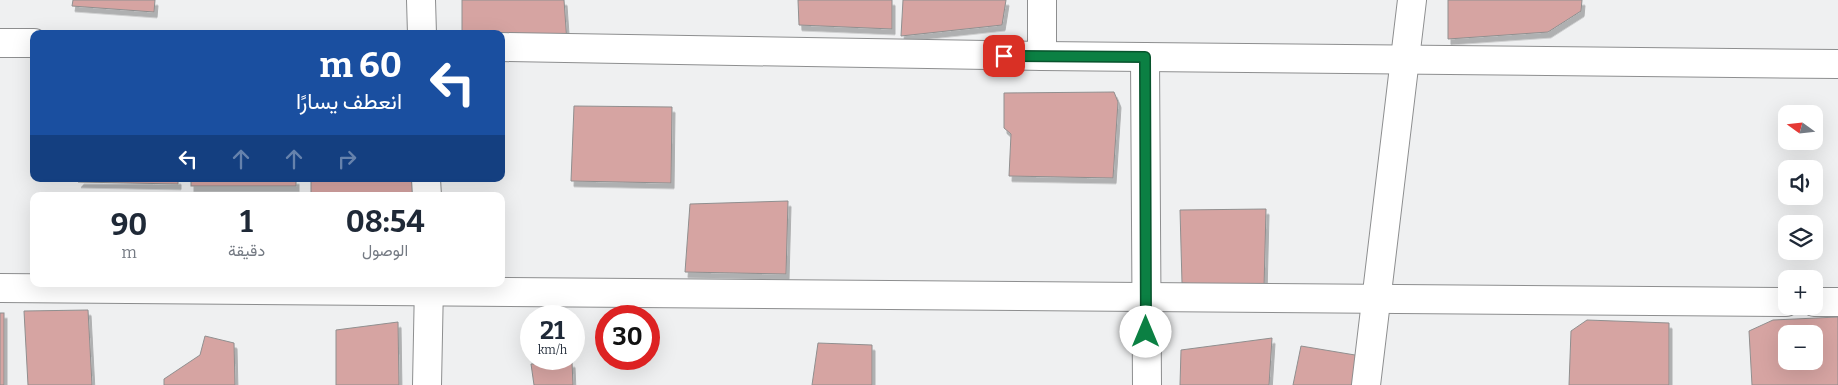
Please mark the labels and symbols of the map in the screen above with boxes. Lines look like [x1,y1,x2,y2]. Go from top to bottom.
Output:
pin [983,35,1025,77]
north arrow [1778,105,1822,150]
speed limit sign: 30 [595,305,660,370]
position arrow [1119,305,1171,357]

